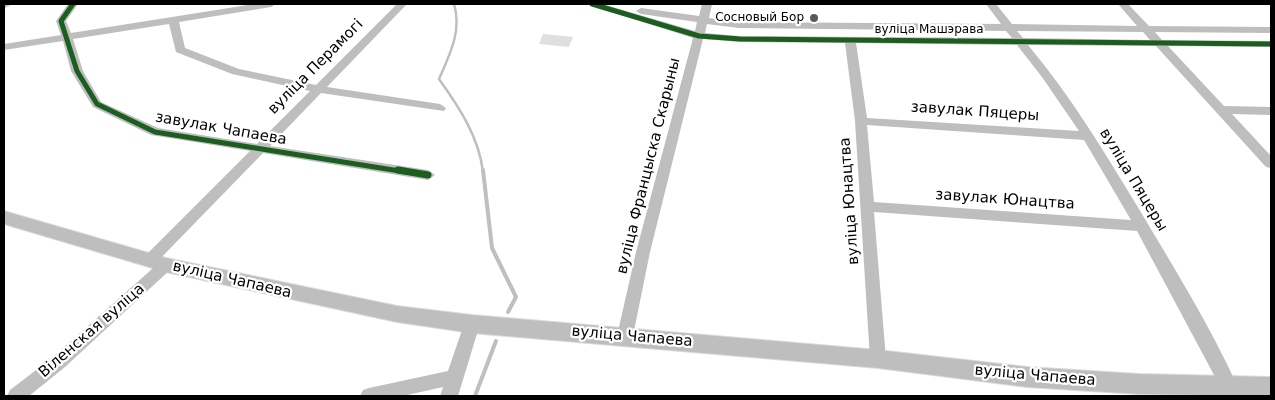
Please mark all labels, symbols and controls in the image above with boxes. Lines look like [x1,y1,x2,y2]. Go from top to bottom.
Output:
place label: Сосновый Бор [715,11,804,25]
marker: Сосновый Бор [808,12,820,24]
street label: вуліца Перамогі [265,16,367,118]
street label: вуліца Машэрава [874,23,984,37]
street label: вуліца Францыска Скарыны [613,56,685,276]
street label: завулак Пяцеры [910,99,1040,125]
street label: завулак Чапаева [154,109,288,149]
street label: вуліца Пяцеры [1095,125,1171,235]
street label: вуліца Юнацтва [837,137,863,265]
street label: завулак Юнацтва [935,186,1075,214]
street label: вуліца Чапаева [171,258,293,302]
street label: Віленская вуліца [35,280,149,382]
street label: вуліца Чапаева [571,323,693,351]
street label: вуліца Чапаева [974,362,1096,390]

